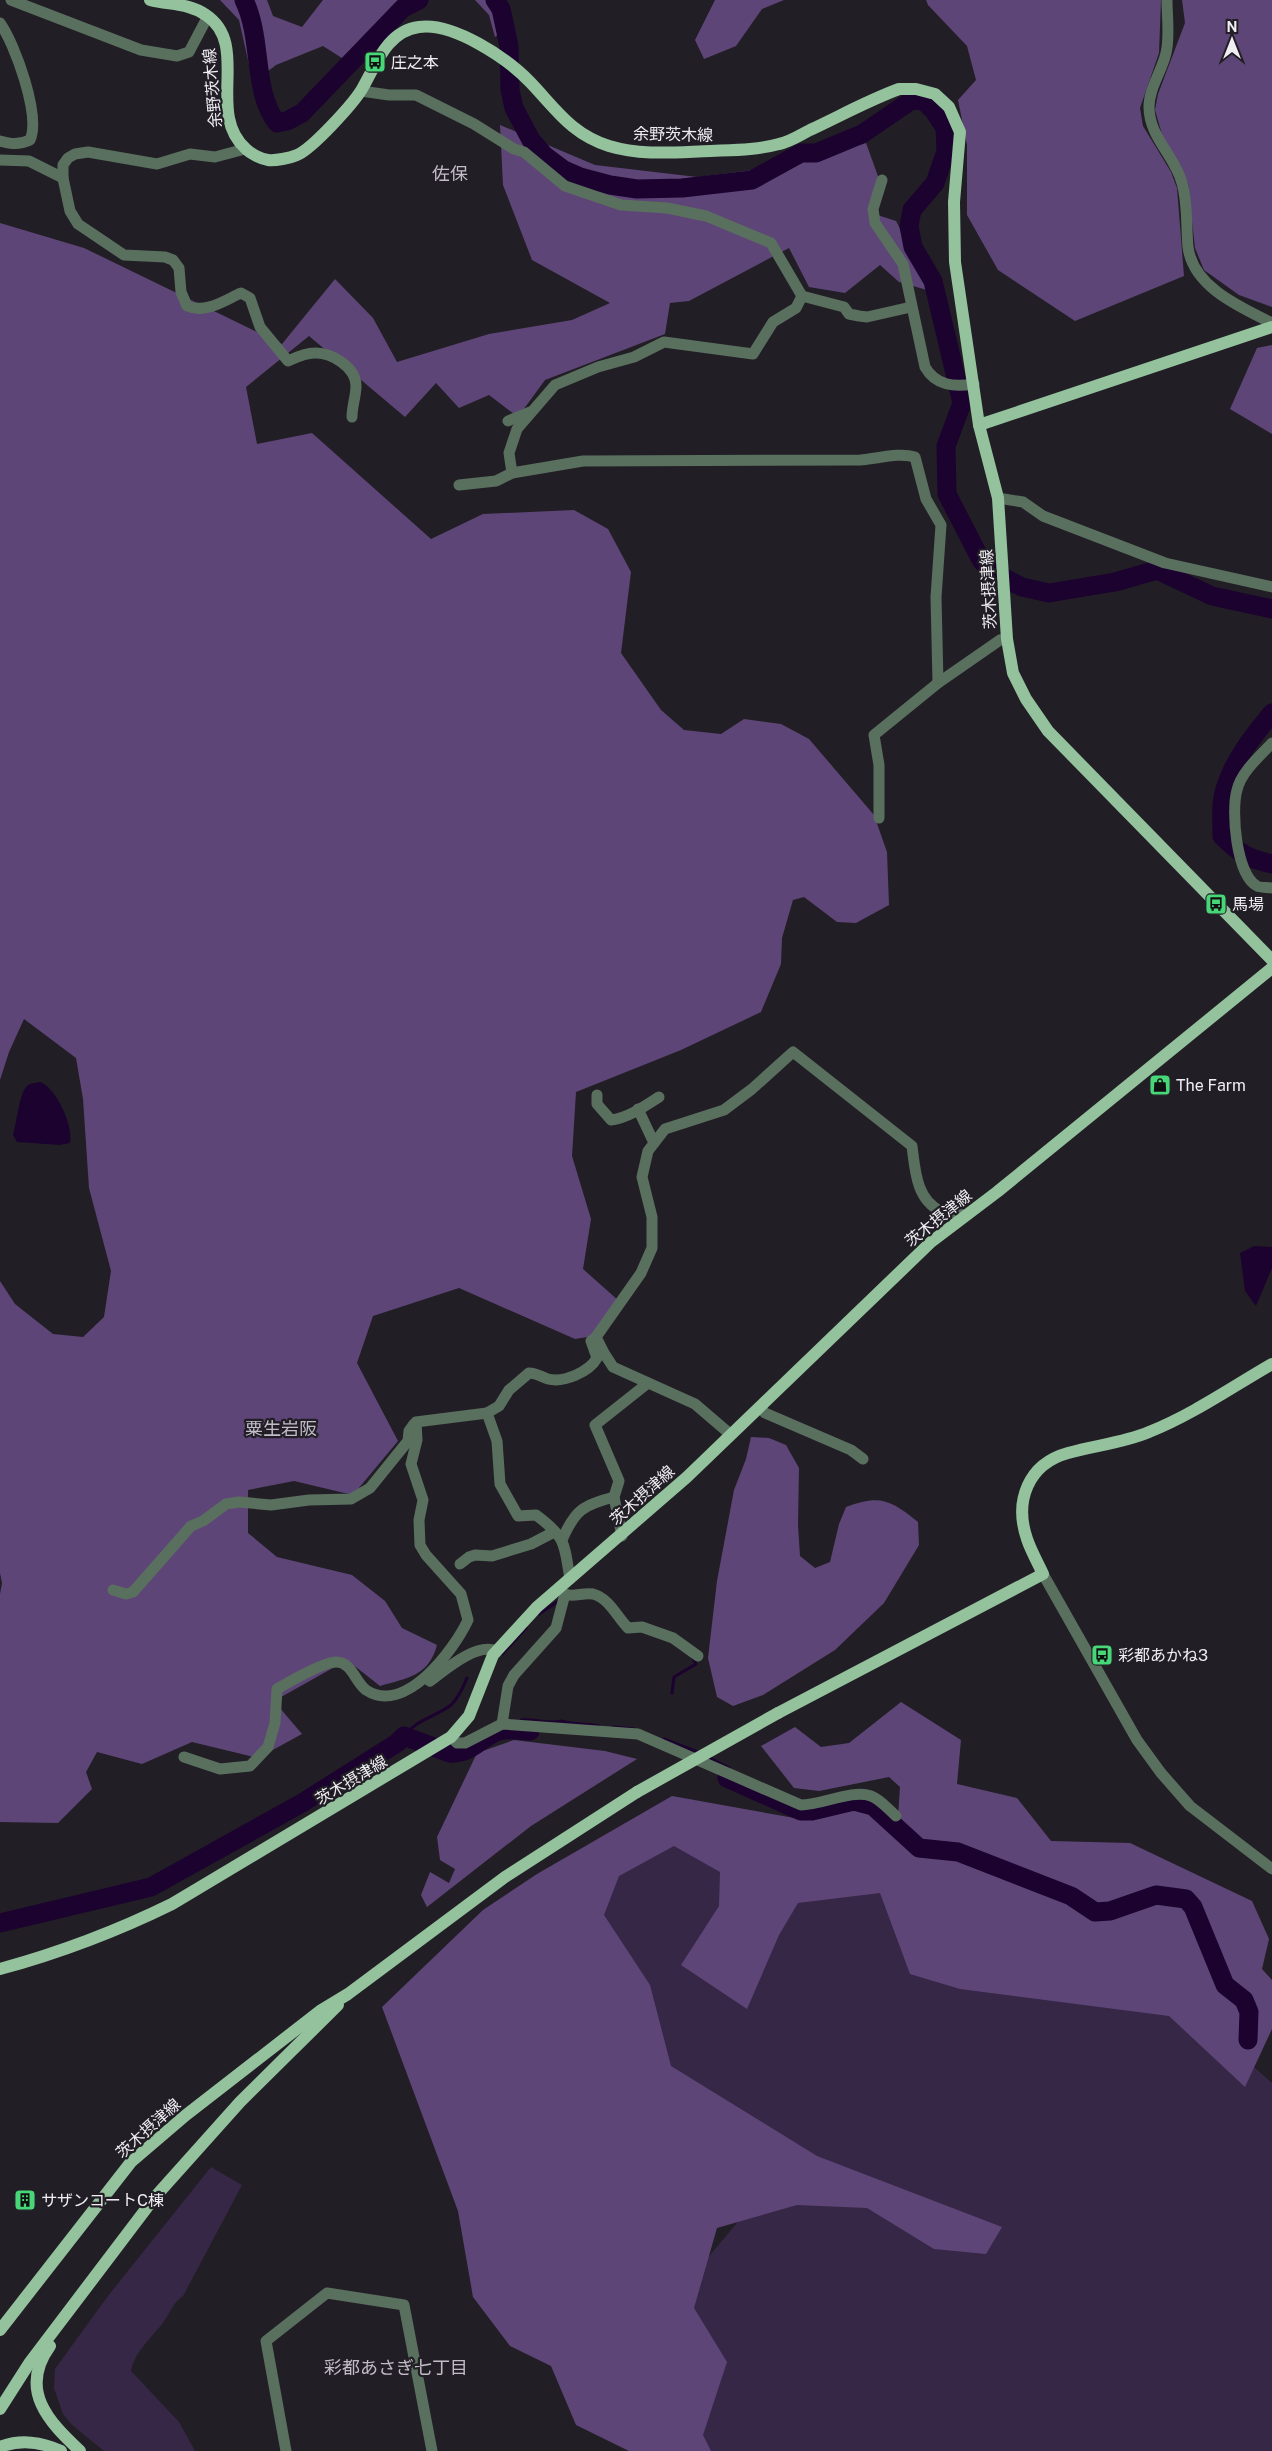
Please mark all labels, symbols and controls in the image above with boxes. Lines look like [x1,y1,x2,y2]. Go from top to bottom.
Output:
north arrow [1207,15,1257,65]
text: N [1227,19,1237,35]
street label: 余野茨木線 [200,47,225,129]
bus stop icon: 庄之本 [363,50,387,74]
place label: 庄之本 [391,53,439,72]
street label: 余野茨木線 [633,124,713,145]
district label: 佐保 [432,163,468,184]
street label: 茨木摂津線 [977,549,1000,629]
bus stop icon: 馬場 [1204,892,1228,916]
place label: 馬場 [1232,895,1264,914]
shop icon: The Farm [1148,1073,1172,1097]
place label: The Farm [1176,1076,1246,1095]
street label: 茨木摂津線 [901,1186,975,1251]
district label: 粟生岩阪 [245,1418,317,1439]
street label: 茨木摂津線 [606,1462,678,1529]
bus stop icon: 彩都あかね3 [1090,1643,1114,1667]
place label: 彩都あかね3 [1118,1646,1208,1665]
street label: 茨木摂津線 [312,1752,390,1809]
street label: 茨木摂津線 [112,2095,184,2162]
building icon: サザンコートC棟 [13,2188,37,2212]
place label: サザンコートC棟 [41,2191,164,2210]
district label: 彩都あさぎ七丁目 [324,2357,468,2378]

